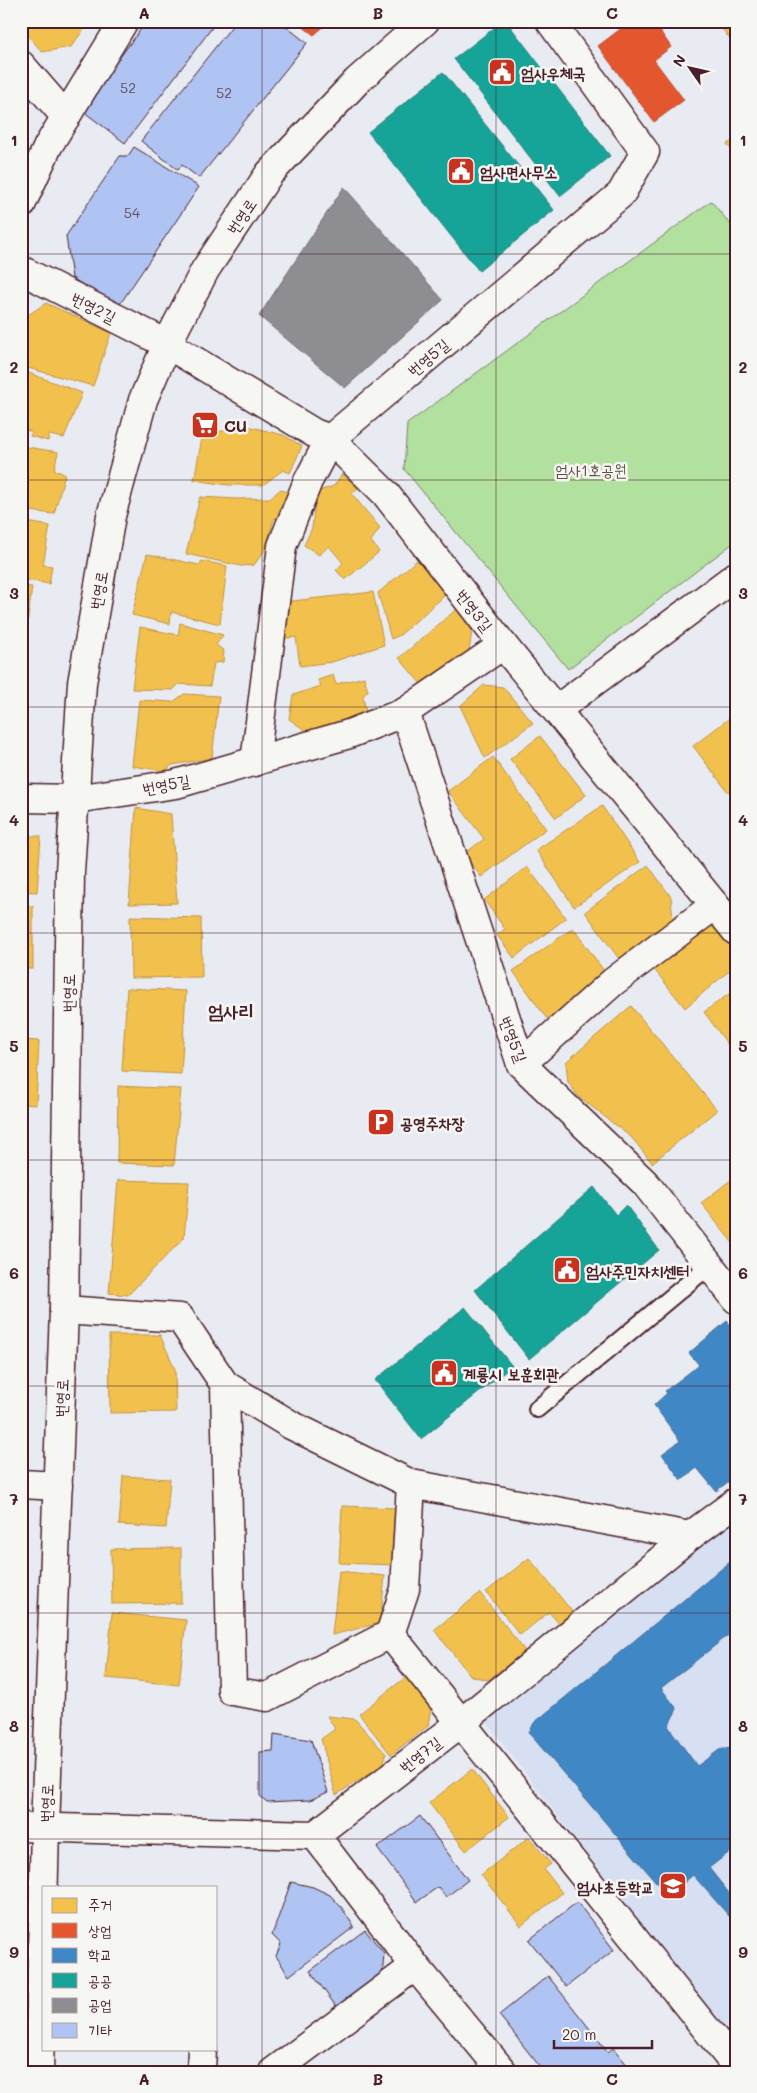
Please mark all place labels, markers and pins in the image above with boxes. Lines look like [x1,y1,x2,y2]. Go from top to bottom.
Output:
public building icon: 엄사우체국 [487,57,517,87]
place label: 엄사우체국 [521,62,586,83]
public building icon: 엄사면사무소 [446,156,476,186]
place label: 엄사면사무소 [480,161,557,182]
supermarket icon: CU [190,410,220,440]
place label: CU [224,415,247,436]
parking icon: 공영주차장 [366,1107,396,1137]
place label: 공영주차장 [400,1112,465,1133]
public building icon: 엄사주민자치센터 [552,1255,582,1285]
place label: 엄사주민자치센터 [586,1260,689,1281]
public building icon: 계룡시 보훈회관 [429,1358,459,1388]
place label: 계룡시 보훈회관 [463,1363,559,1384]
school or university icon: 엄사초등학교 [658,1871,688,1901]
place label: 엄사초등학교 [577,1876,654,1897]

